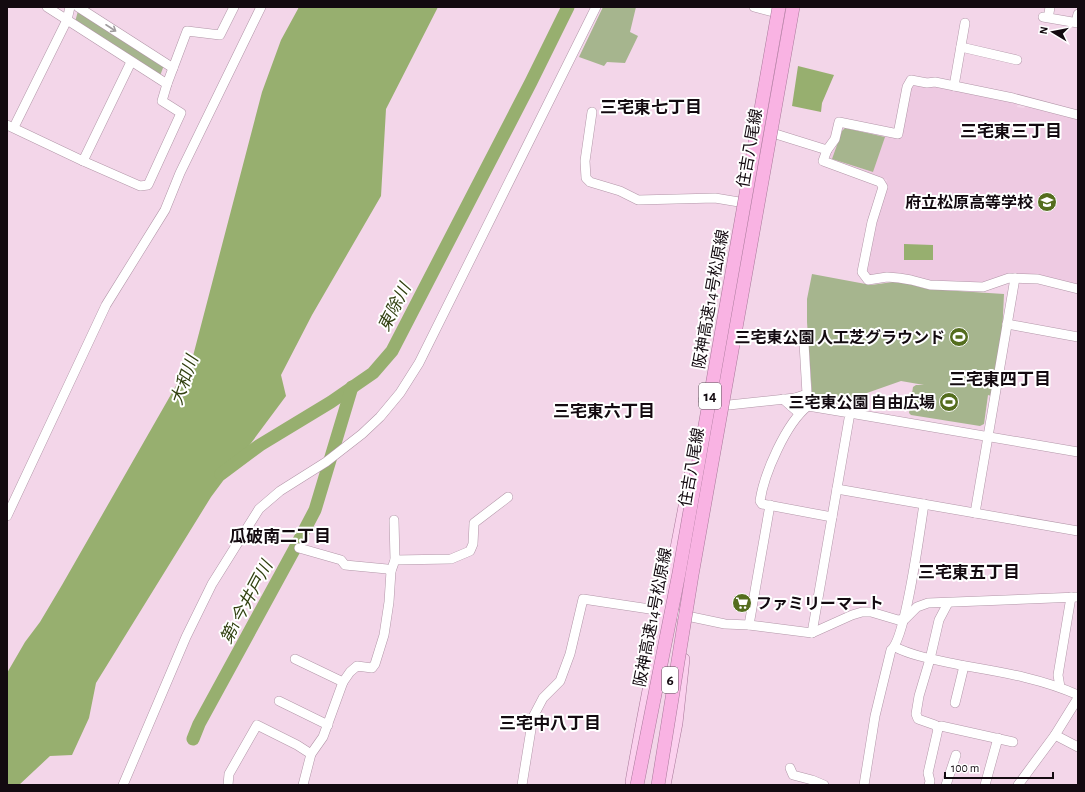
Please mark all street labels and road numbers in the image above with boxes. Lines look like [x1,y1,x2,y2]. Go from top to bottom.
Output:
street label: 住吉八尾線 [734,107,765,189]
street label: 阪神高速14号松原線 [690,228,731,370]
road number: 14 [699,383,721,409]
street label: 住吉八尾線 [676,426,707,508]
street label: 阪神高速14号松原線 [631,546,674,688]
road number: 6 [662,667,678,693]

